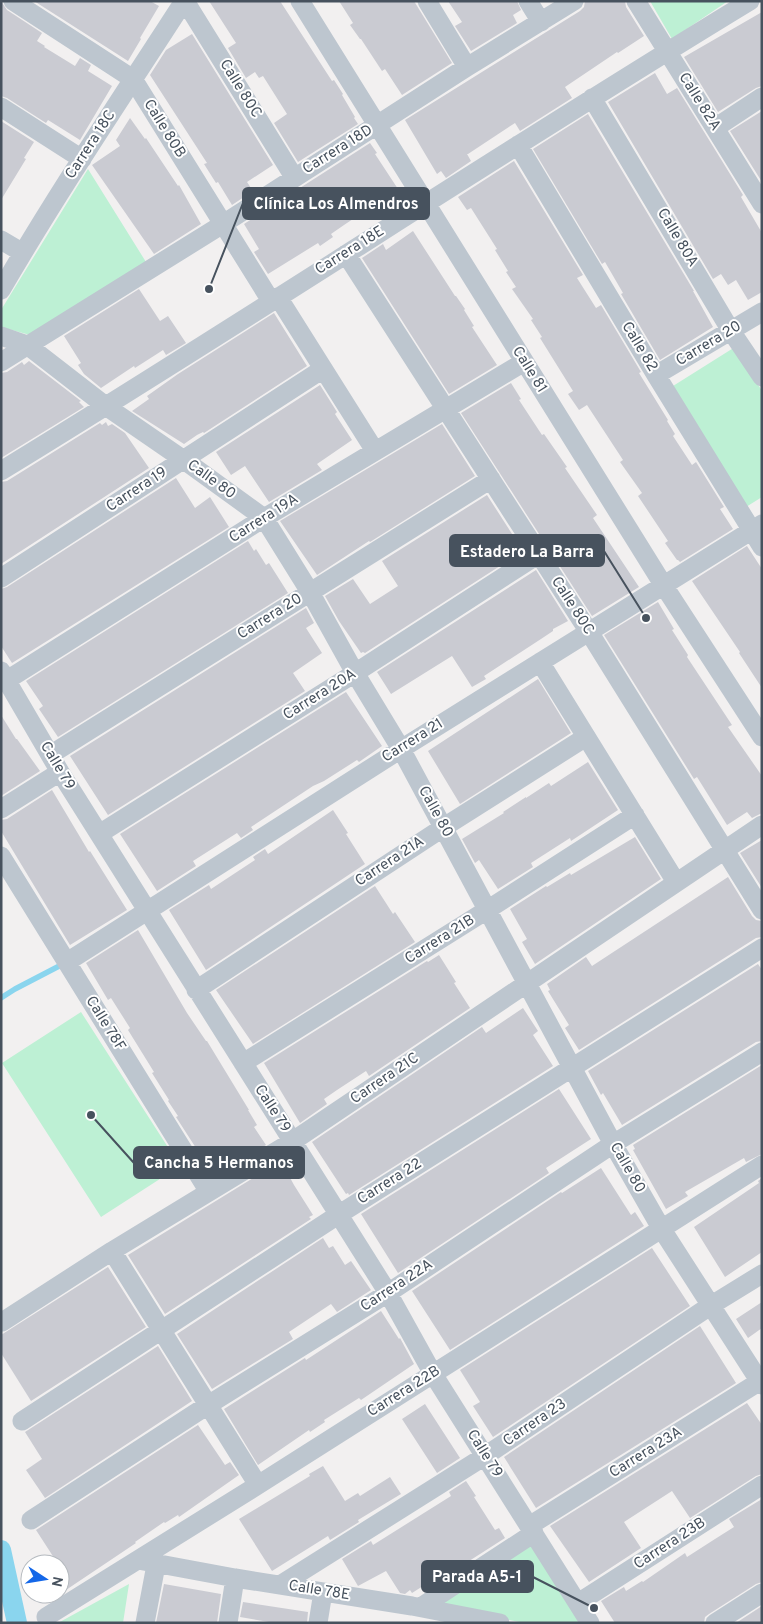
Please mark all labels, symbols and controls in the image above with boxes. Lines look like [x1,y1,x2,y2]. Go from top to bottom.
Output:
street label: Calle 80C [215,56,265,122]
street label: Calle 82A [674,69,724,135]
street label: Calle 80B [139,96,189,162]
street label: Carrera 18C [62,107,120,183]
street label: Carrera 18D [299,121,377,179]
callout: Clínica Los Almendros [243,188,429,219]
text: Clínica Los Almendros [253,195,419,215]
street label: Calle 80A [652,205,702,271]
street label: Carrera 18E [312,222,388,280]
street label: Carrera 20 [673,317,745,371]
street label: Calle 82 [617,318,661,376]
street label: Calle 81 [507,343,551,397]
street label: Calle 80 [183,456,239,504]
street label: Carrera 19 [103,463,171,517]
street label: Carrera 19A [226,490,302,548]
callout: Estadero La Barra [450,535,604,566]
text: Estadero La Barra [460,543,594,563]
street label: Calle 80C [546,573,598,639]
street label: Carrera 20 [234,590,306,644]
street label: Carrera 20A [280,665,360,725]
street label: Carrera 21 [379,715,447,767]
street label: Calle 79 [35,738,79,794]
street label: Calle 80 [413,783,457,841]
street label: Carrera 21A [352,833,428,891]
street label: Carrera 21B [402,911,478,969]
street label: Calle 78F [81,993,129,1055]
street label: Carrera 21C [347,1049,423,1109]
street label: Calle 79 [250,1081,294,1137]
street label: Calle 80 [605,1139,649,1197]
callout: Cancha 5 Hermanos [134,1147,304,1178]
text: Cancha 5 Hermanos [144,1154,294,1174]
street label: Carrera 22 [354,1155,426,1209]
street label: Carrera 22A [357,1256,437,1316]
street label: Carrera 22B [364,1362,444,1422]
street label: Carrera 23 [500,1395,570,1451]
street label: Carrera 23A [606,1423,686,1483]
street label: Calle 79 [462,1426,506,1482]
street label: Carrera 23B [630,1514,710,1574]
north arrow [20,1554,70,1604]
callout: Parada A5-1 [422,1561,533,1592]
text: Parada A5-1 [432,1568,522,1588]
text: N [47,1575,66,1588]
street label: Calle 78E [287,1577,351,1605]

